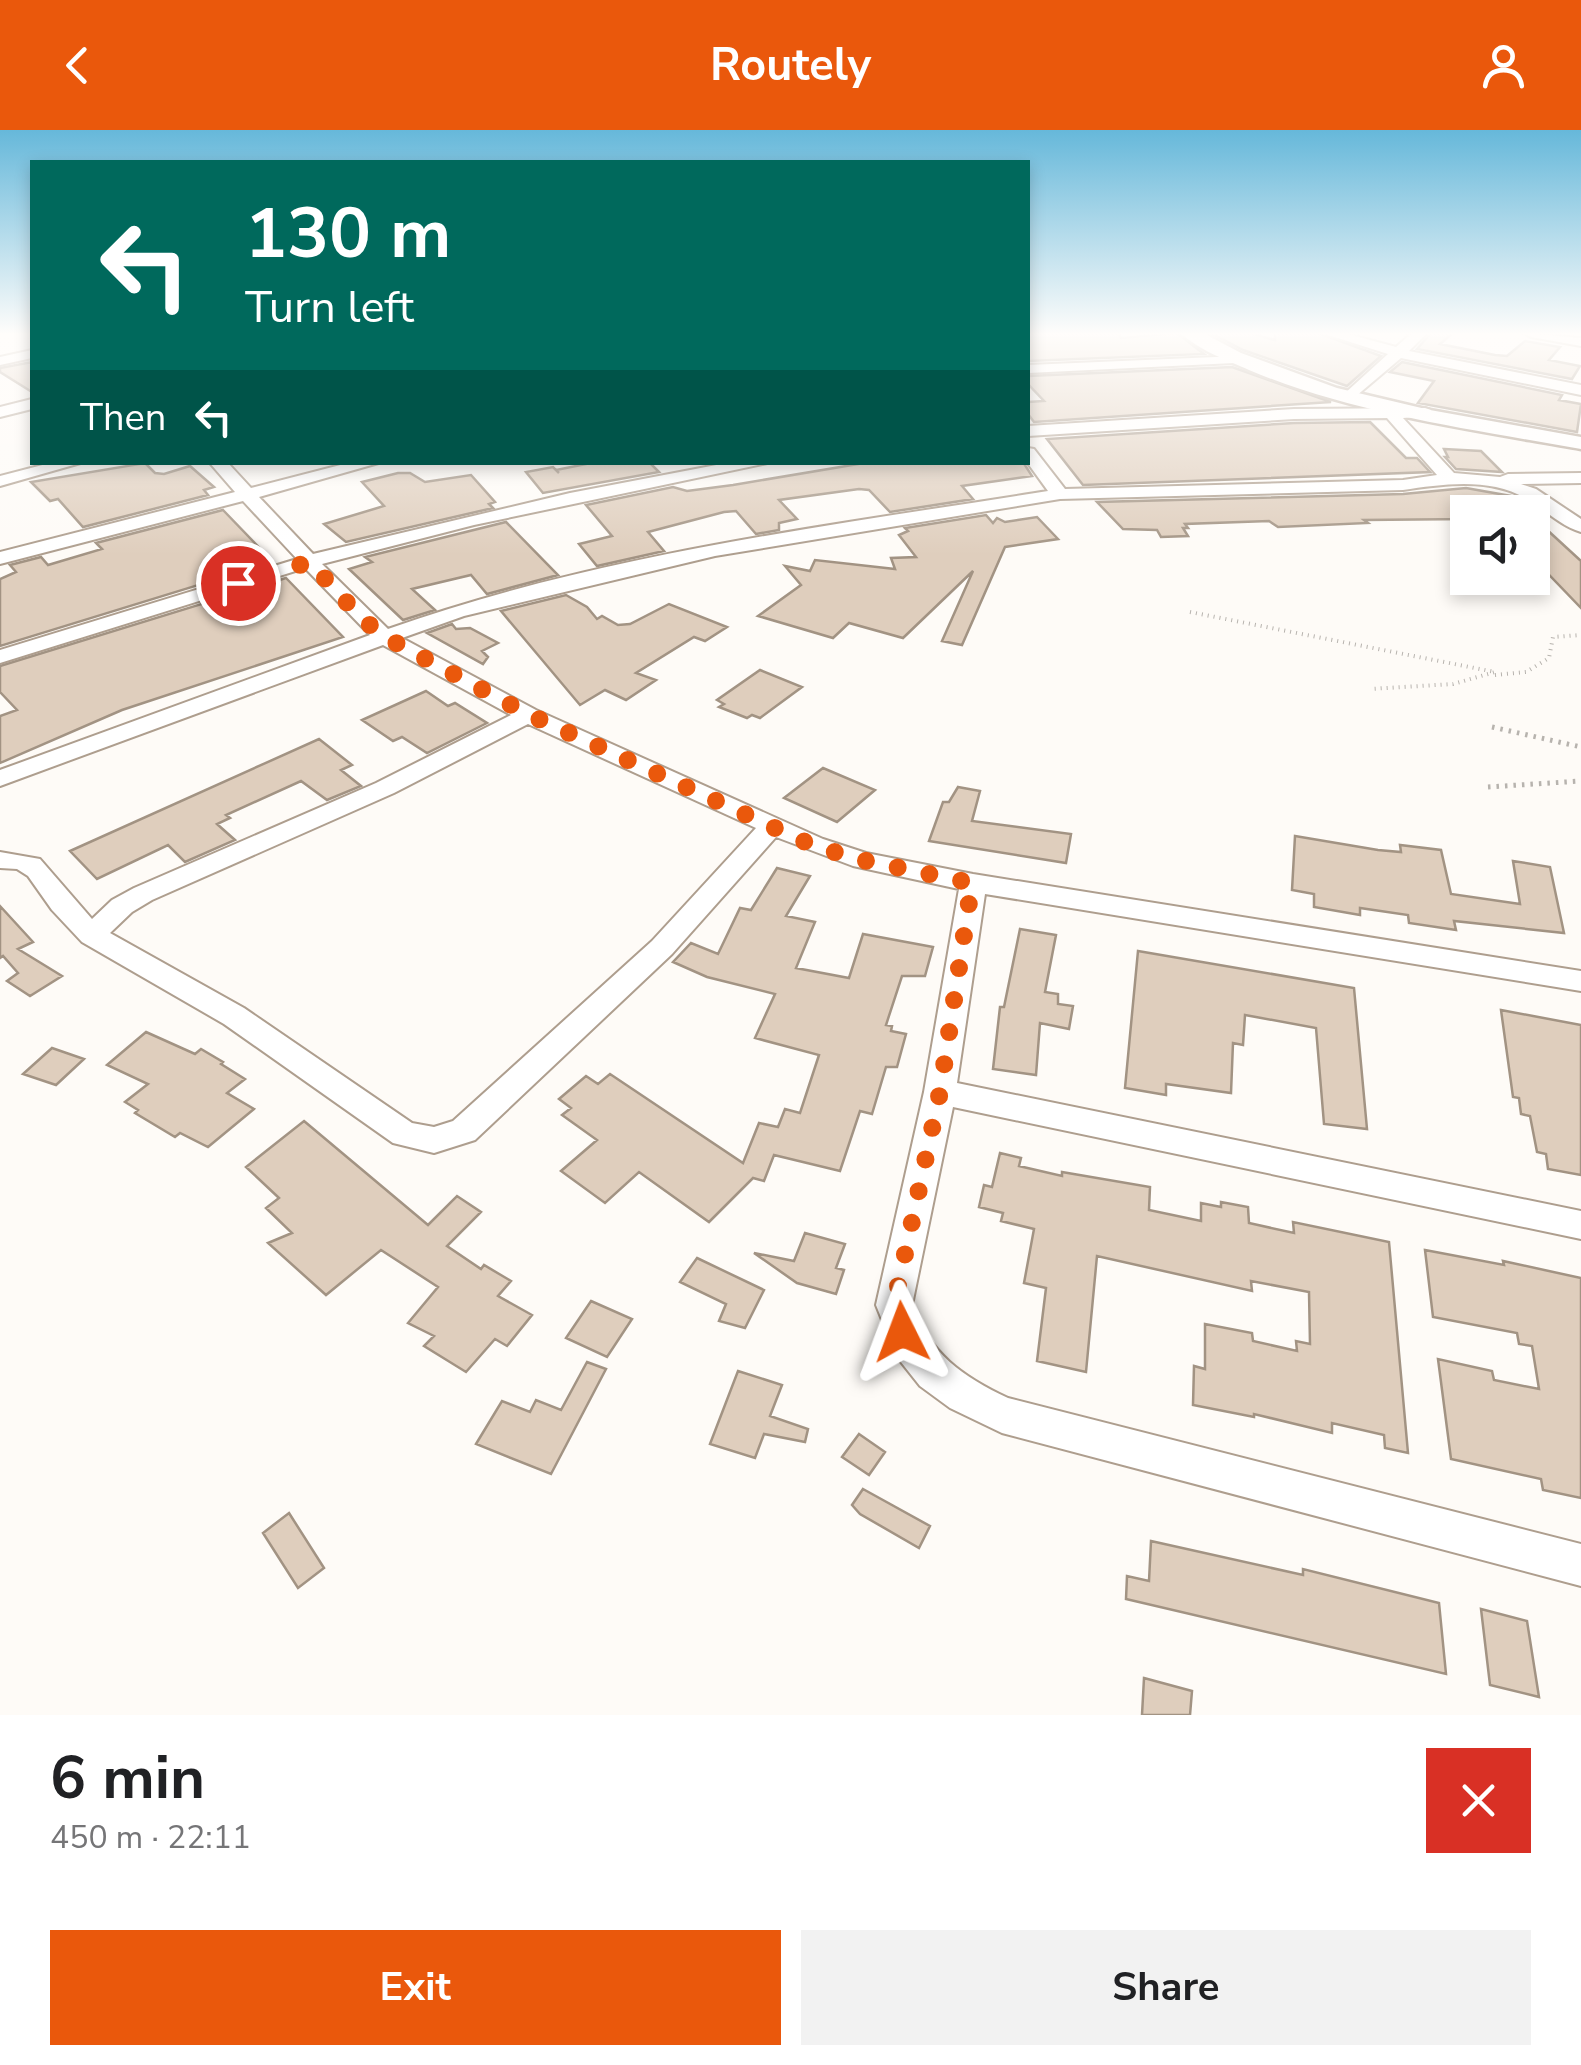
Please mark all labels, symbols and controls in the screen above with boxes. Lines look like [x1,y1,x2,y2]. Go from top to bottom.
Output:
text: Routely [710,35,871,96]
icon: back [50,38,105,93]
icon: person [1476,38,1531,93]
text: 130 m [245,186,451,282]
icon: left [80,200,210,330]
text: Turn left [245,277,414,338]
icon: left [186,390,241,445]
text: Then [80,392,166,443]
map controls [1450,495,1550,595]
button: sound [1450,495,1550,595]
pin [196,541,281,626]
icon: arrive [211,556,266,611]
position arrow [850,1280,954,1384]
text: 6 min [50,1737,205,1819]
button: close [1426,1748,1531,1853]
text: 450 m · 22:11 [50,1816,251,1859]
button: Exit [50,1930,781,2045]
button: Share [801,1930,1531,2045]

